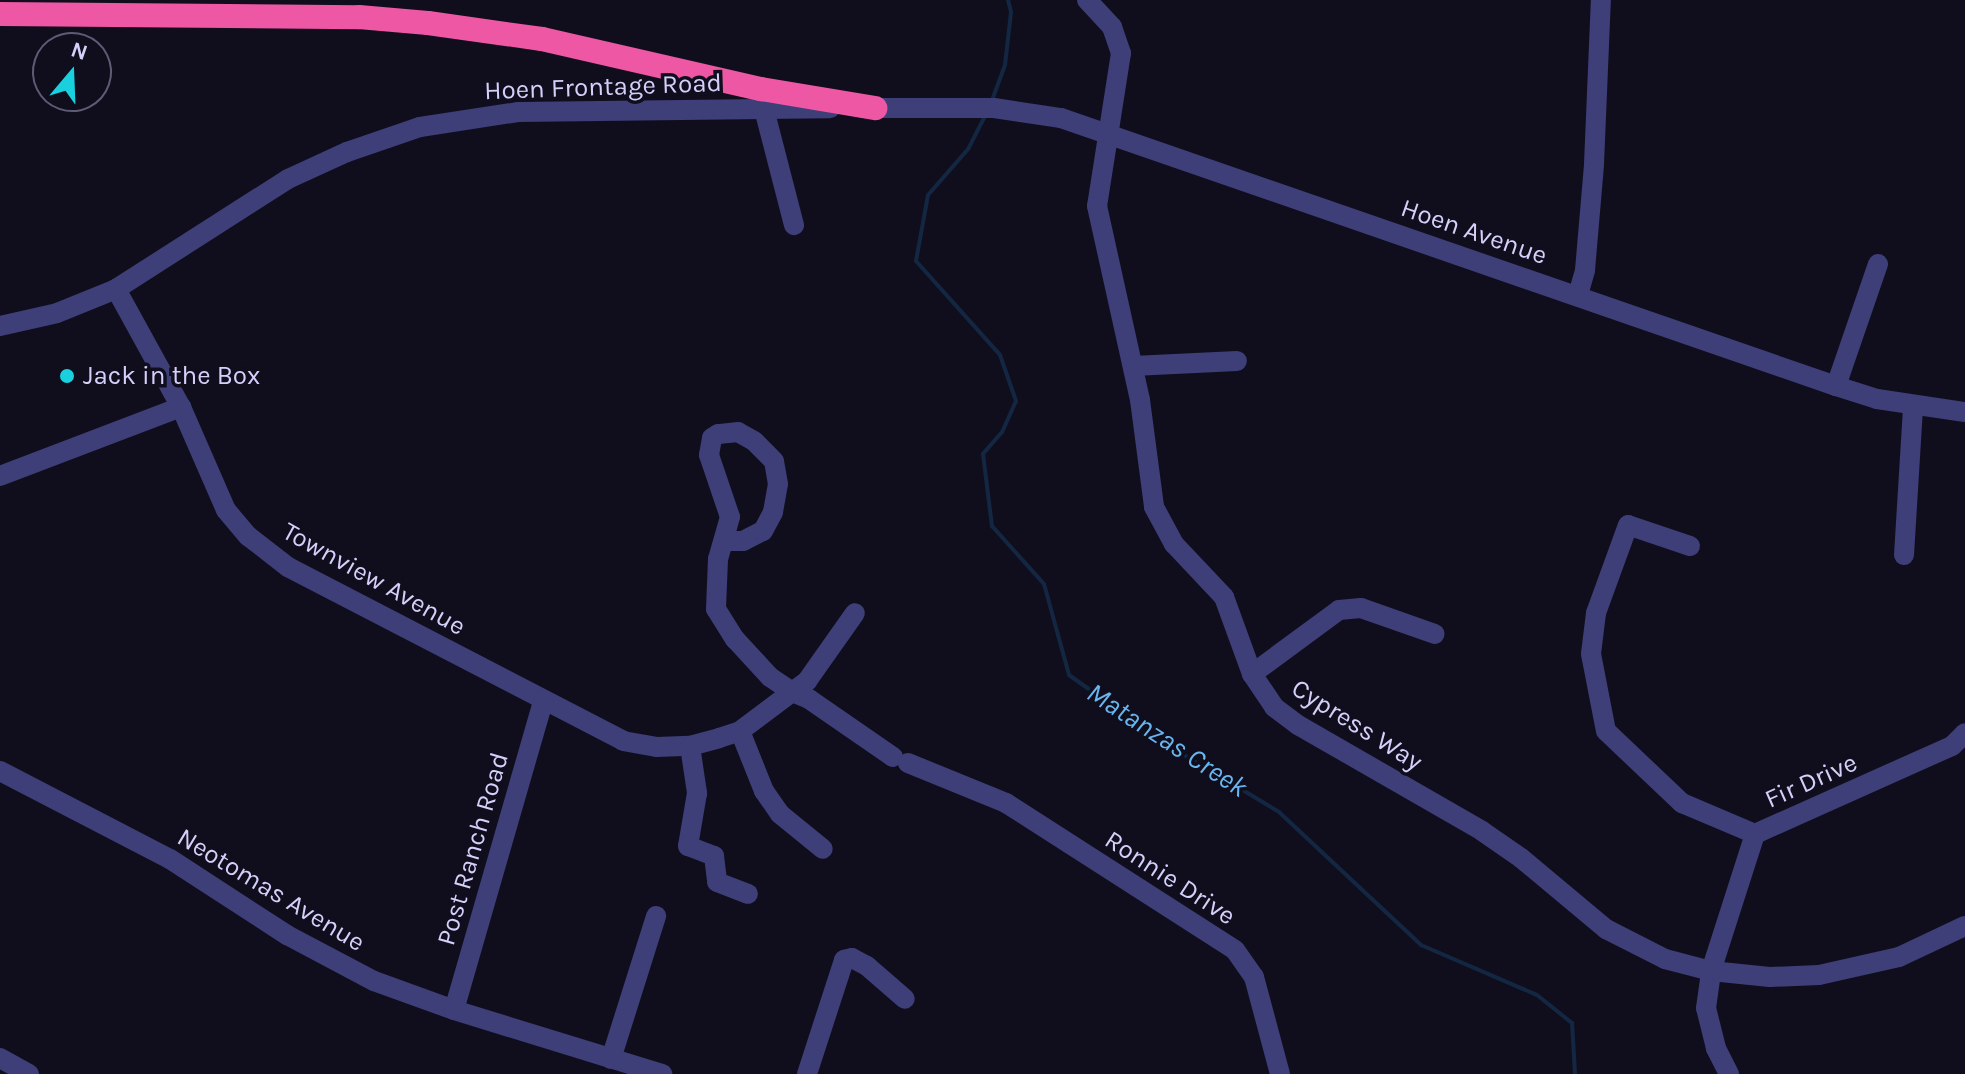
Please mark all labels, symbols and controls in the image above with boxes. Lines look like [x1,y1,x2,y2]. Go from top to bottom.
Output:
north arrow [32,32,112,112]
text: N [67,36,91,66]
street label: Hoen Frontage Road [484,67,722,107]
street label: Hoen Avenue [1397,192,1551,272]
place label: Jack in the Box [83,360,260,392]
marker: Jack in the Box [58,367,76,385]
street label: Townview Avenue [277,516,471,642]
street label: Cypress Way [1286,672,1428,778]
water label: Matanzas Creek [1080,676,1254,804]
street label: Fir Drive [1760,747,1862,815]
street label: Post Ranch Road [431,749,515,949]
street label: Neotomas Avenue [172,822,370,958]
street label: Ronnie Drive [1099,824,1241,932]

